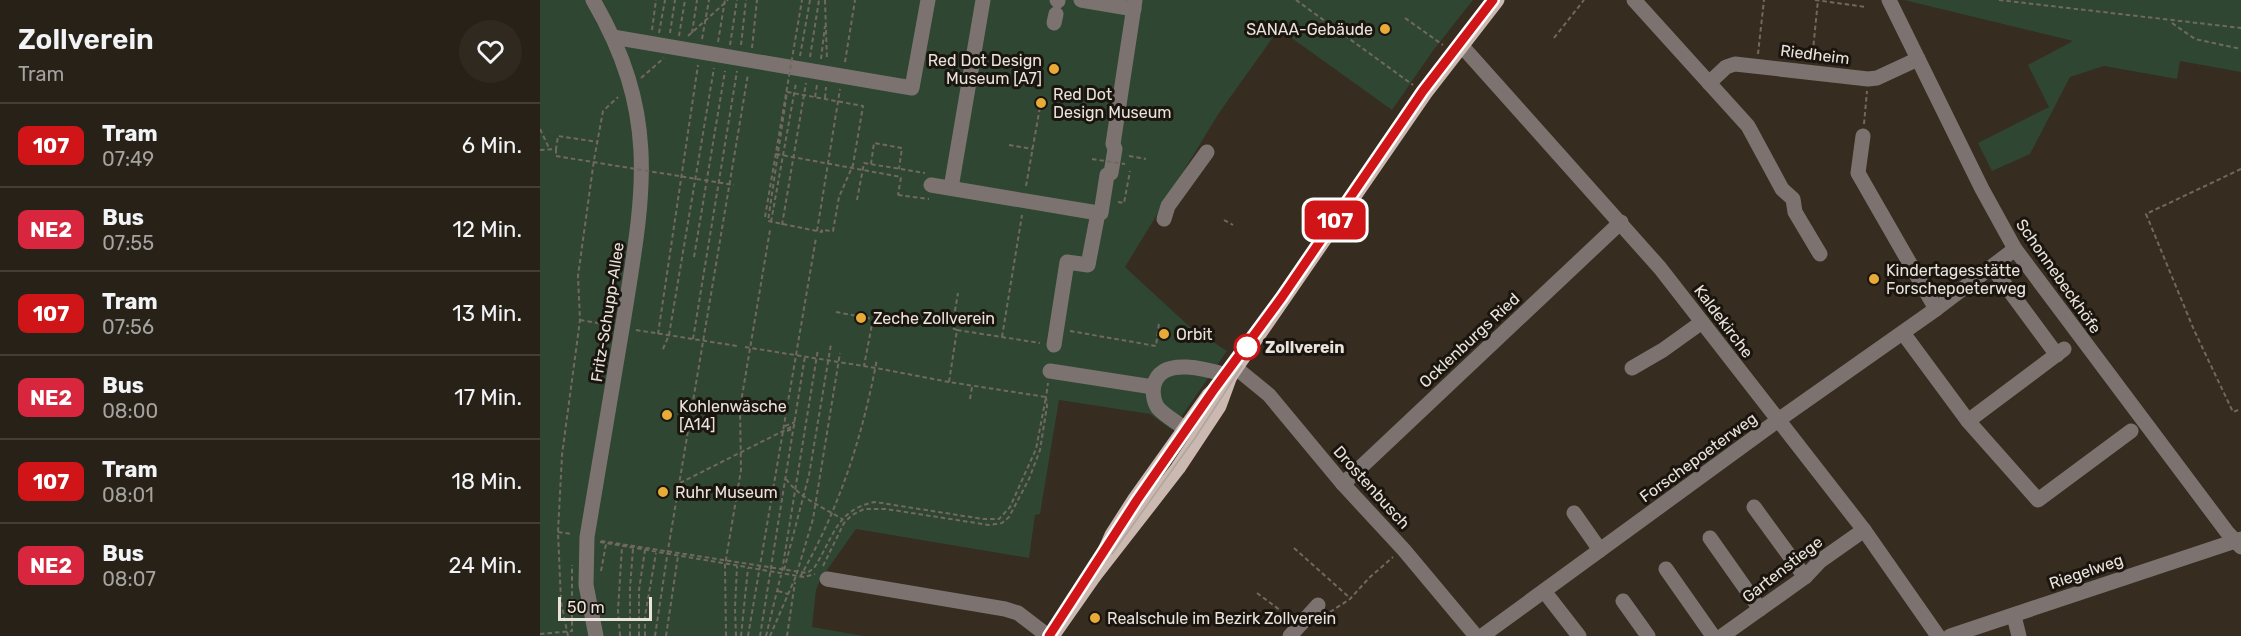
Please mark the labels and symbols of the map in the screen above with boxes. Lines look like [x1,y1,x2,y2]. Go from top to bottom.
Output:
place label: SANAA-Gebäude [1246,20,1373,39]
marker: SANAA-Gebäude [1378,22,1392,36]
street label: Riedheim [1779,41,1851,68]
place label: Red Dot Design Museum [A7] [928,51,1042,88]
marker: Red Dot Design Museum [A7] [1047,62,1061,76]
place label: Red Dot Design Museum [1053,85,1172,122]
marker: Red Dot Design Museum [1034,96,1048,110]
line badge: 107 [1300,200,1370,240]
street label: Schonnebeckhöfe [2012,215,2105,337]
street label: Fritz-Schupp-Allee [587,241,628,383]
place label: Kindertagesstätte Forschepoeterweg [1886,261,2026,298]
marker: Kindertagesstätte Forschepoeterweg [1867,272,1881,286]
street label: Kaldekirche [1690,281,1757,362]
street label: Ocklenburgs Ried [1415,289,1523,392]
place label: Zeche Zollverein [873,309,995,328]
marker: Zeche Zollverein [854,311,868,325]
place label: Orbit [1176,325,1213,344]
marker: Orbit [1157,327,1171,341]
marker: Zollverein [1234,334,1260,360]
place label: Zollverein [1265,338,1344,357]
place label: Kohlenwäsche [A14] [679,397,787,434]
marker: Kohlenwäsche [A14] [660,408,674,422]
street label: Forschepoeterweg [1636,409,1761,506]
street label: Drostenbusch [1329,442,1414,533]
place label: Ruhr Museum [675,483,778,502]
marker: Ruhr Museum [656,485,670,499]
street label: Gartenstiege [1738,532,1826,607]
street label: Riegelweg [2047,550,2126,593]
scale bar [558,594,652,622]
place label: Realschule im Bezirk Zollverein [1107,609,1336,628]
marker: Realschule im Bezirk Zollverein [1088,611,1102,625]

